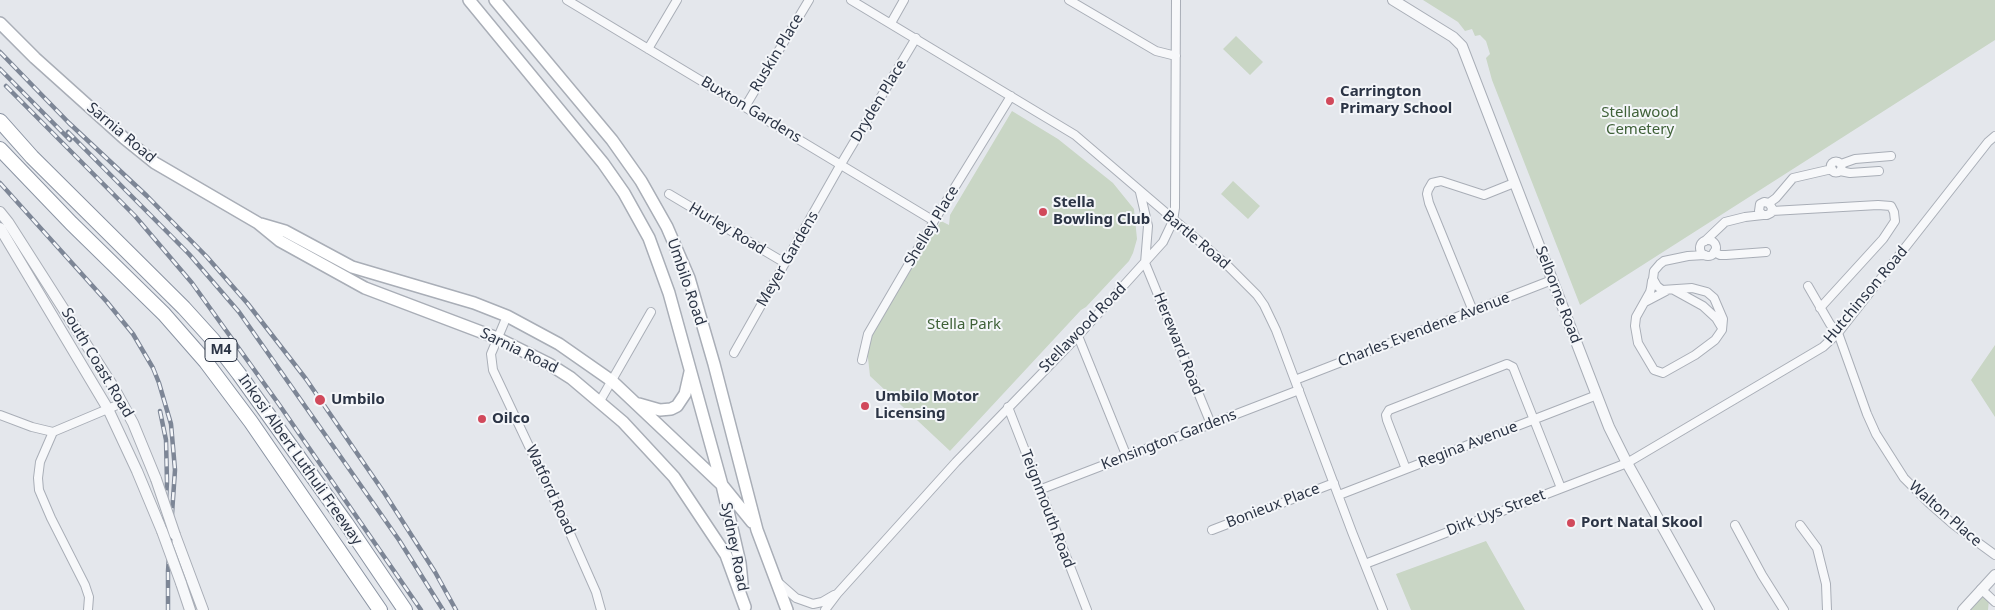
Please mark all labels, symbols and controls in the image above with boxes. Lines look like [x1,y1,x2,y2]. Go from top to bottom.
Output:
street label: Ruskin Place [747,11,807,95]
street label: Dryden Place [847,57,911,145]
street label: Buxton Gardens [698,73,804,147]
place label: Carrington Primary School [1340,83,1452,118]
marker: Carrington Primary School [1324,95,1336,107]
street label: Sarnia Road [83,99,159,167]
park label: Stellawood Cemetery [1601,104,1679,139]
street label: Shelley Place [901,183,963,269]
place label: Stella Bowling Club [1053,194,1150,229]
street label: Hurley Road [685,199,769,259]
marker: Stella Bowling Club [1037,206,1049,218]
street label: Bartle Road [1159,207,1233,273]
street label: Meyer Gardens [753,208,823,310]
street label: Umbilo Road [663,236,709,328]
street label: Hutchinson Road [1820,243,1912,347]
street label: Selborne Road [1531,244,1585,346]
street label: Stellawood Road [1036,280,1130,376]
street label: Charles Evendene Avenue [1336,289,1512,371]
street label: Hereward Road [1149,290,1207,398]
street label: South Coast Road [57,305,137,421]
park label: Stella Park [927,316,1001,334]
street label: Sarnia Road [477,324,561,378]
road number: M4 [205,338,237,362]
street label: Inkosi Albert Luthuli Freeway [234,371,366,549]
place label: Umbilo Motor Licensing [875,388,979,423]
place label: Umbilo [331,391,385,409]
marker: Umbilo [313,393,327,407]
marker: Umbilo Motor Licensing [859,400,871,412]
street label: Kensington Gardens [1099,406,1239,474]
place label: Oilco [492,410,530,428]
marker: Oilco [476,413,488,425]
street label: Regina Avenue [1416,418,1520,472]
street label: Watford Road [521,442,579,538]
street label: Teignmouth Road [1016,447,1078,571]
street label: Walton Place [1905,477,1985,551]
street label: Bonieux Place [1224,480,1322,532]
street label: Dirk Uys Street [1444,486,1548,540]
street label: Sydney Road [717,501,751,593]
place label: Port Natal Skool [1581,514,1703,532]
marker: Port Natal Skool [1565,517,1577,529]

